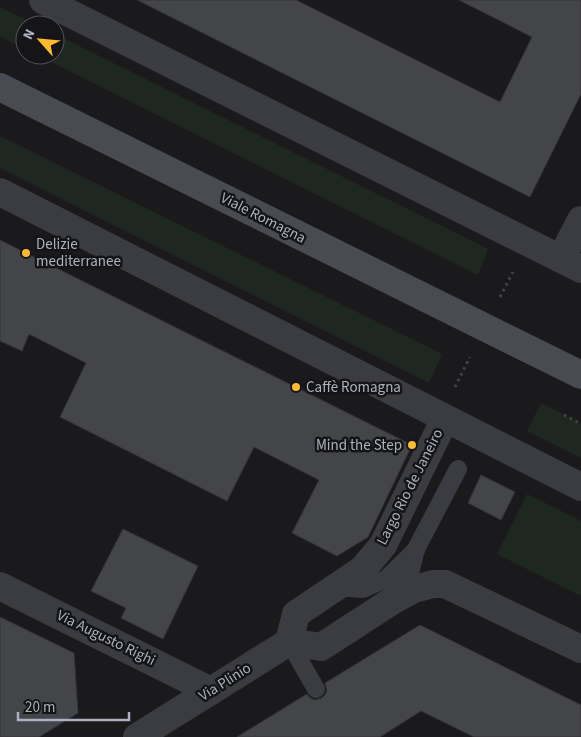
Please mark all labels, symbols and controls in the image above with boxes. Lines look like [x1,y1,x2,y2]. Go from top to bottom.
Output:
north arrow [15,15,65,65]
text: N [18,26,40,43]
street label: Viale Romagna [217,188,309,248]
place label: Delizie mediterranee [36,234,121,272]
marker: Delizie mediterranee [20,247,32,259]
place label: Caffè Romagna [306,377,401,398]
marker: Caffè Romagna [290,381,302,393]
street label: Largo Rio de Janeiro [372,425,448,549]
place label: Mind the Step [316,435,402,456]
marker: Mind the Step [406,439,418,451]
street label: Via Augusto Righi [53,605,159,671]
street label: Via Plinio [195,658,255,706]
scale bar [18,690,129,722]
text: 20 m [25,697,55,718]

